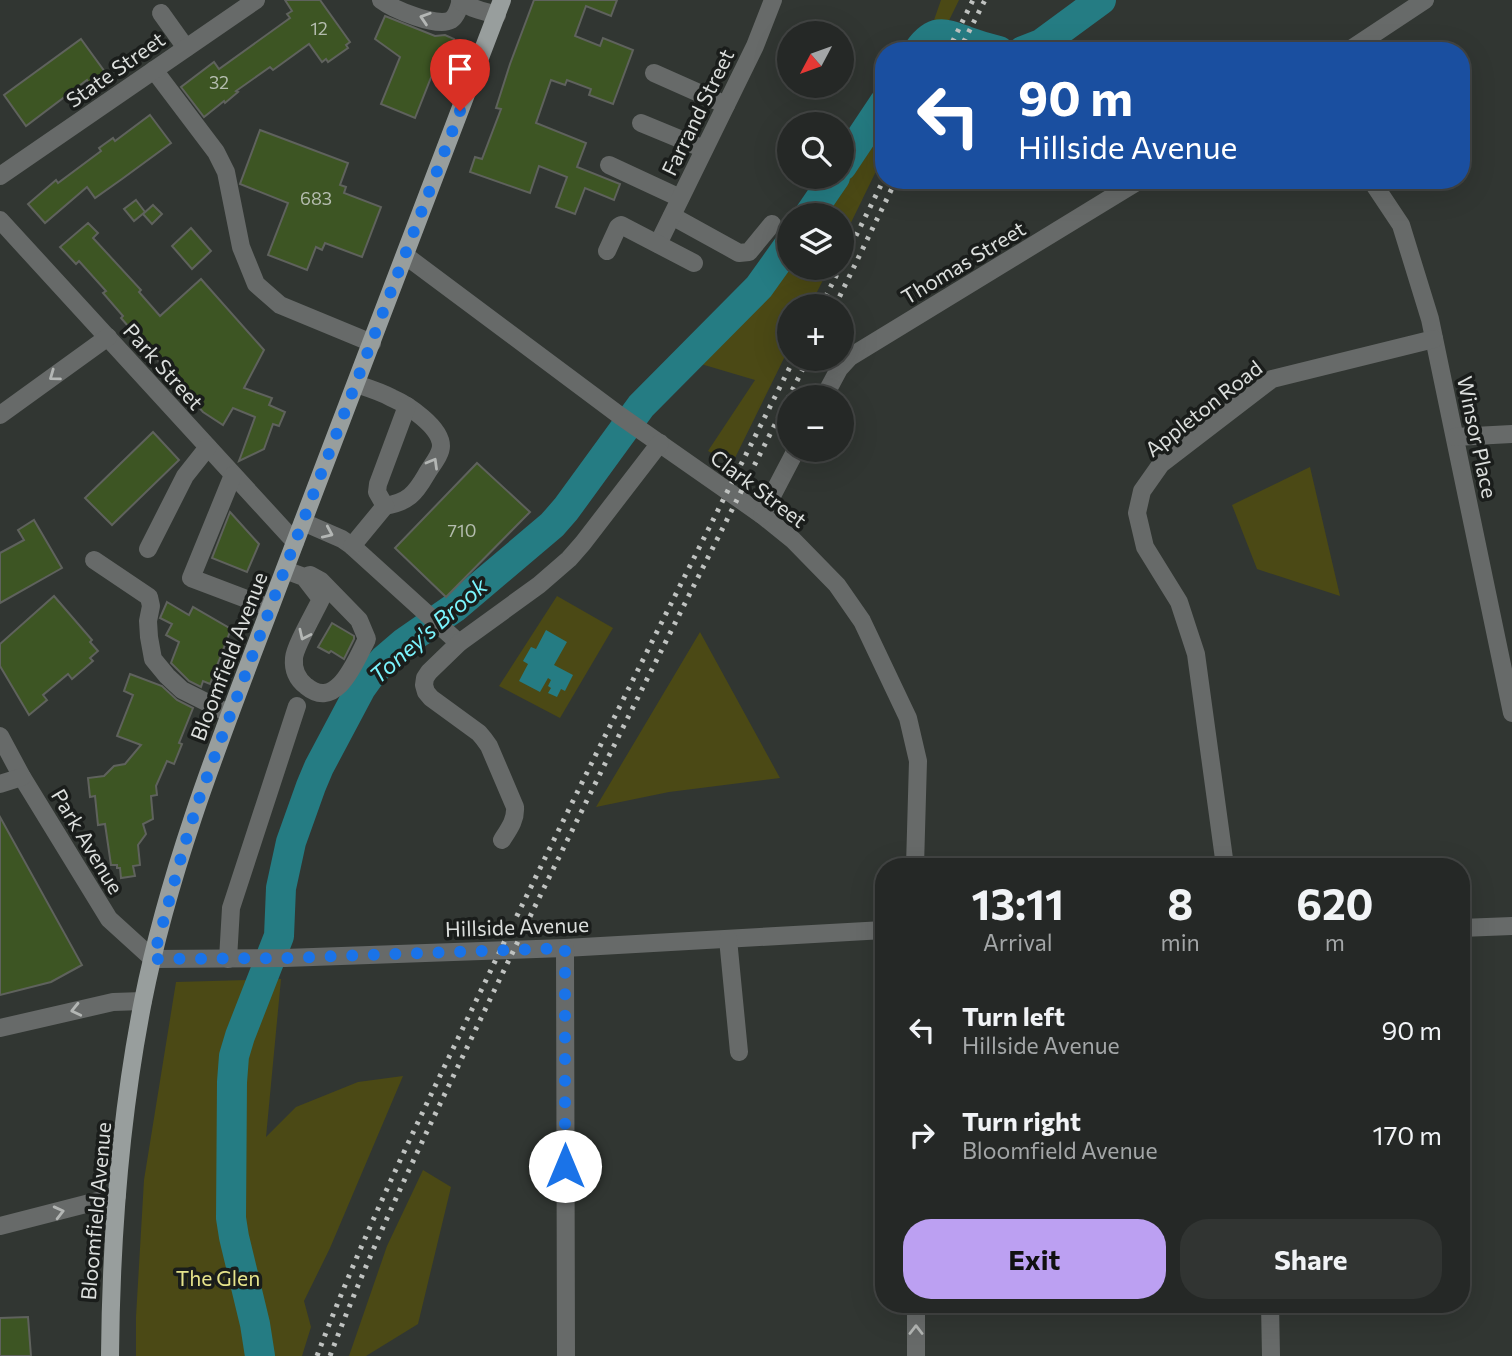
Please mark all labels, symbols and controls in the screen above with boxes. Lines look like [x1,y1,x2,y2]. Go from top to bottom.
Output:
one-way arrow [419,12,431,27]
house number: 12 [310,17,328,39]
north arrow [777,21,854,98]
map controls [777,21,854,462]
street label: State Street [61,26,169,112]
pin [430,39,490,111]
street label: Farrand Street [656,45,738,179]
icon: arrive [441,50,479,88]
text: 90 m [1018,66,1133,126]
icon: left [903,70,994,161]
house number: 32 [209,71,229,93]
button: search [777,112,854,189]
text: Hillside Avenue [1018,126,1237,166]
house number: 683 [300,187,332,209]
button: layers [777,203,854,280]
street label: Thomas Street [896,215,1030,309]
button: + [777,294,854,371]
street label: Park Street [119,318,209,414]
street label: Appleton Road [1139,355,1267,461]
one-way arrow [49,368,62,380]
street label: Winsor Place [1453,374,1503,500]
button: − [777,385,854,462]
street label: Clark Street [706,444,812,532]
one-way arrow [425,458,438,471]
house number: 710 [448,519,476,541]
one-way arrow [320,525,333,539]
street label: Bloomfield Avenue [184,568,272,744]
water label: Toney's Brook [363,571,493,689]
one-way arrow [298,628,312,640]
street label: Park Avenue [47,784,129,898]
text: 13:11 [972,877,1064,929]
text: 8 [1167,877,1193,929]
text: 620 [1296,877,1373,929]
street label: Hillside Avenue [445,911,589,941]
text: Arrival [983,928,1053,956]
text: min [1161,928,1200,956]
text: m [1325,928,1345,956]
text: Turn left [962,1000,1065,1031]
one-way arrow [70,1002,82,1017]
icon: left [903,1011,941,1049]
text: 90 m [1382,1014,1442,1045]
text: Hillside Avenue [962,1031,1120,1059]
text: Turn right [962,1105,1081,1136]
icon: right [903,1116,941,1154]
text: 170 m [1373,1119,1442,1150]
street label: Bloomfield Avenue [75,1121,115,1301]
position arrow [528,1129,602,1203]
text: Bloomfield Avenue [962,1136,1158,1164]
one-way arrow [52,1206,64,1220]
button: Exit [903,1219,1166,1299]
button: Share [1180,1219,1442,1299]
park label: The Glen [176,1265,260,1290]
one-way arrow [908,1324,924,1335]

